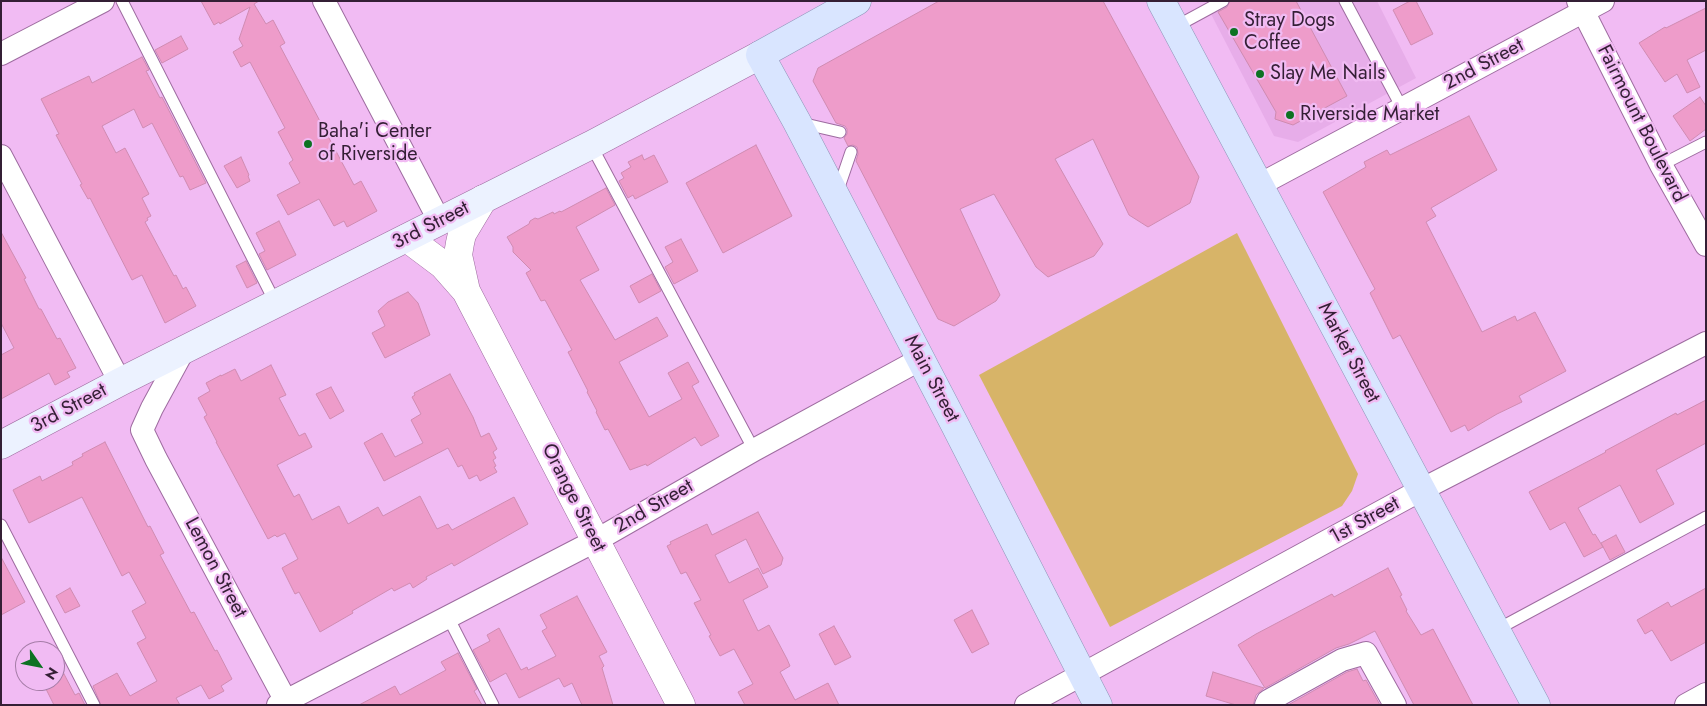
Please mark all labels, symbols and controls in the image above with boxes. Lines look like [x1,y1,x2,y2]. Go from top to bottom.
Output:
place label: Stray Dogs Coffee [1244,9,1335,56]
marker: Stray Dogs Coffee [1228,26,1240,38]
street label: 2nd Street [1440,34,1528,96]
street label: Fairmount Boulevard [1591,41,1691,207]
place label: Slay Me Nails [1270,62,1385,86]
marker: Slay Me Nails [1254,68,1266,80]
place label: Riverside Market [1300,103,1439,127]
marker: Riverside Market [1284,109,1296,121]
place label: Baha'i Center of Riverside [318,120,432,167]
marker: Baha'i Center of Riverside [302,138,314,150]
street label: 3rd Street [389,196,473,256]
street label: Market Street [1312,299,1384,407]
street label: Main Street [898,331,964,427]
street label: 3rd Street [27,379,111,439]
street label: Orange Street [535,440,611,556]
street label: 2nd Street [610,475,698,539]
street label: 1st Street [1326,492,1404,550]
street label: Lemon Street [179,514,251,622]
north arrow [15,641,65,691]
text: N [40,664,63,684]

